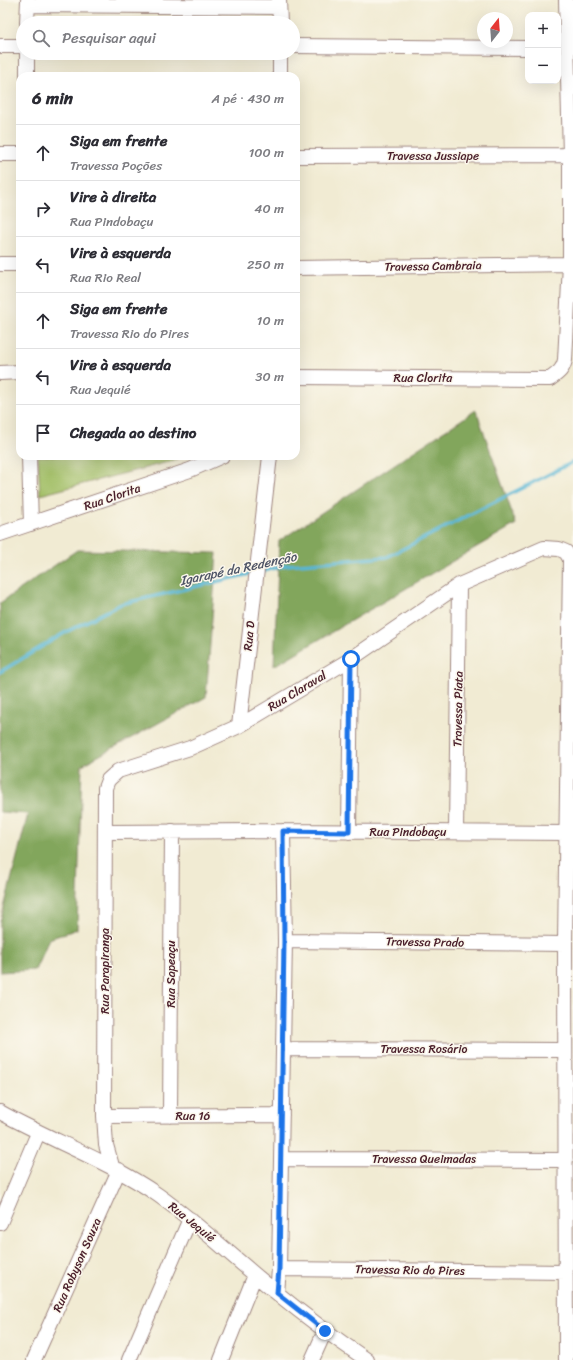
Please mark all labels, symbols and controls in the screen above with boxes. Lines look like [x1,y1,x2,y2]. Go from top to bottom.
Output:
north arrow [477,12,513,48]
map controls [525,12,561,84]
button: + [525,12,561,48]
search box [16,16,300,60]
text: Pesquisar aqui [62,25,156,51]
icon: search [30,27,52,49]
button: − [525,48,561,84]
text: 6 min [32,83,73,113]
text: A pé · 430 m [211,87,284,110]
text: Siga em frente [70,128,167,154]
text: 100 m [249,141,284,164]
icon: ahead [32,142,54,164]
street label: Travessa Jussiape [387,145,479,167]
text: Travessa Poções [70,154,162,177]
text: Vire à direita [70,184,156,210]
text: 40 m [254,197,284,220]
icon: right [32,198,54,220]
text: Rua Pindobaçu [70,210,153,233]
text: Vire à esquerda [70,240,171,266]
text: 250 m [247,253,284,276]
icon: left [32,254,54,276]
street label: Travessa Cambraia [384,254,482,278]
text: Rua Rio Real [70,266,141,289]
text: Siga em frente [70,296,167,322]
text: 10 m [257,309,284,332]
icon: ahead [32,310,54,332]
text: Travessa Rio do Pires [70,322,189,345]
text: Vire à esquerda [70,352,171,378]
text: 30 m [255,365,284,388]
icon: left [32,366,54,388]
street label: Rua Clorita [394,367,453,389]
text: Rua Jequié [70,378,131,401]
text: Chegada ao destino [70,420,196,446]
icon: arrive [32,422,54,444]
street label: Rua Clorita [81,477,144,517]
water label: Igarapé da Redenção [177,545,300,592]
street label: Rua D [236,619,262,652]
route start [342,650,360,668]
street label: Rua Claraval [263,664,331,717]
street label: Travessa Piata [446,671,470,747]
street label: Rua Pindobaçu [370,821,447,843]
street label: Rua Parapiranga [94,928,116,1014]
street label: Travessa Prado [386,930,464,954]
street label: Rua Sapeaçu [160,940,182,1008]
street label: Travessa Rosário [381,1038,468,1060]
street label: Rua 16 [176,1105,211,1127]
street label: Travessa Queimadas [372,1148,476,1170]
street label: Rua Jequié [163,1196,221,1248]
street label: Rua Robyson Souza [46,1214,108,1316]
street label: Travessa Rio do Pires [355,1258,465,1282]
route end [316,1322,334,1340]

